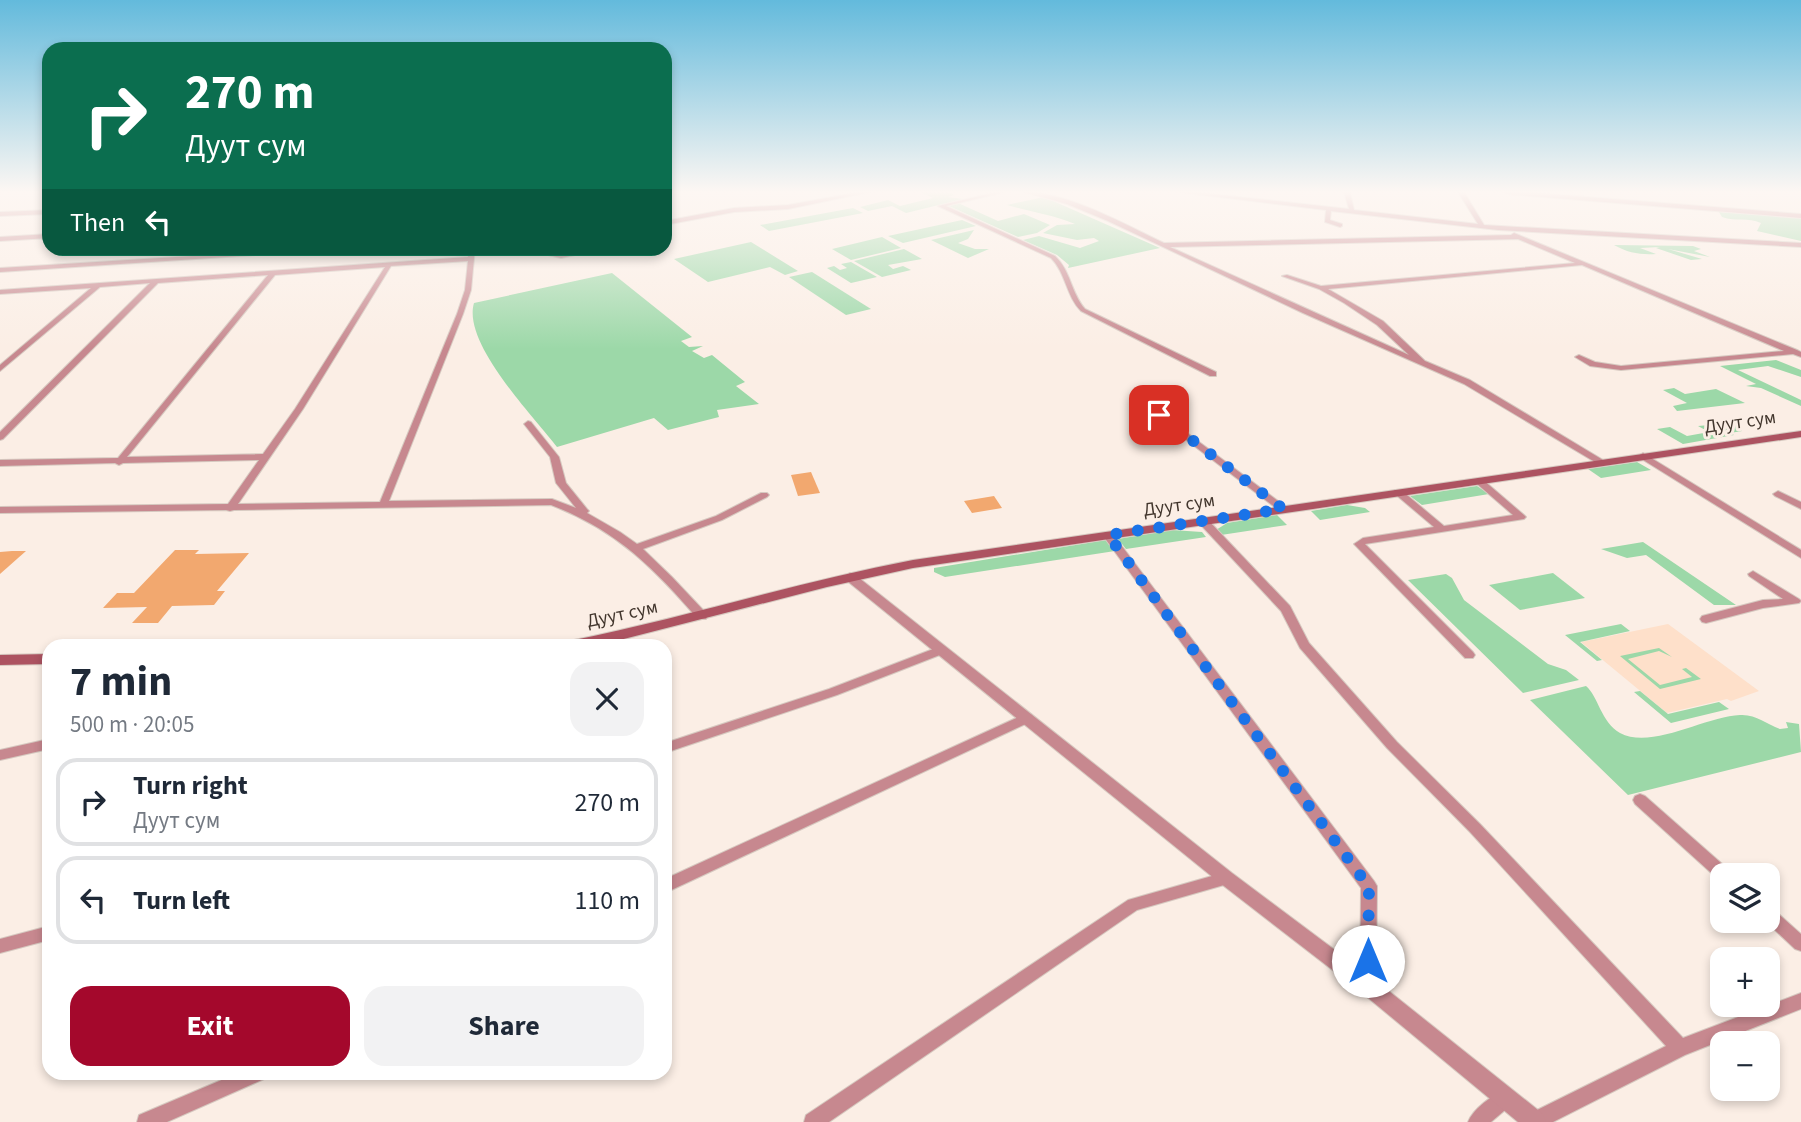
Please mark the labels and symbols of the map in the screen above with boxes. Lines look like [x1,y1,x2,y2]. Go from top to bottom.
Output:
pin [1129,385,1189,445]
street label: Дуут сум [1703,404,1778,441]
street label: Дуут сум [1142,487,1217,524]
street label: Дуут сум [584,594,660,635]
position arrow [1331,924,1405,998]

